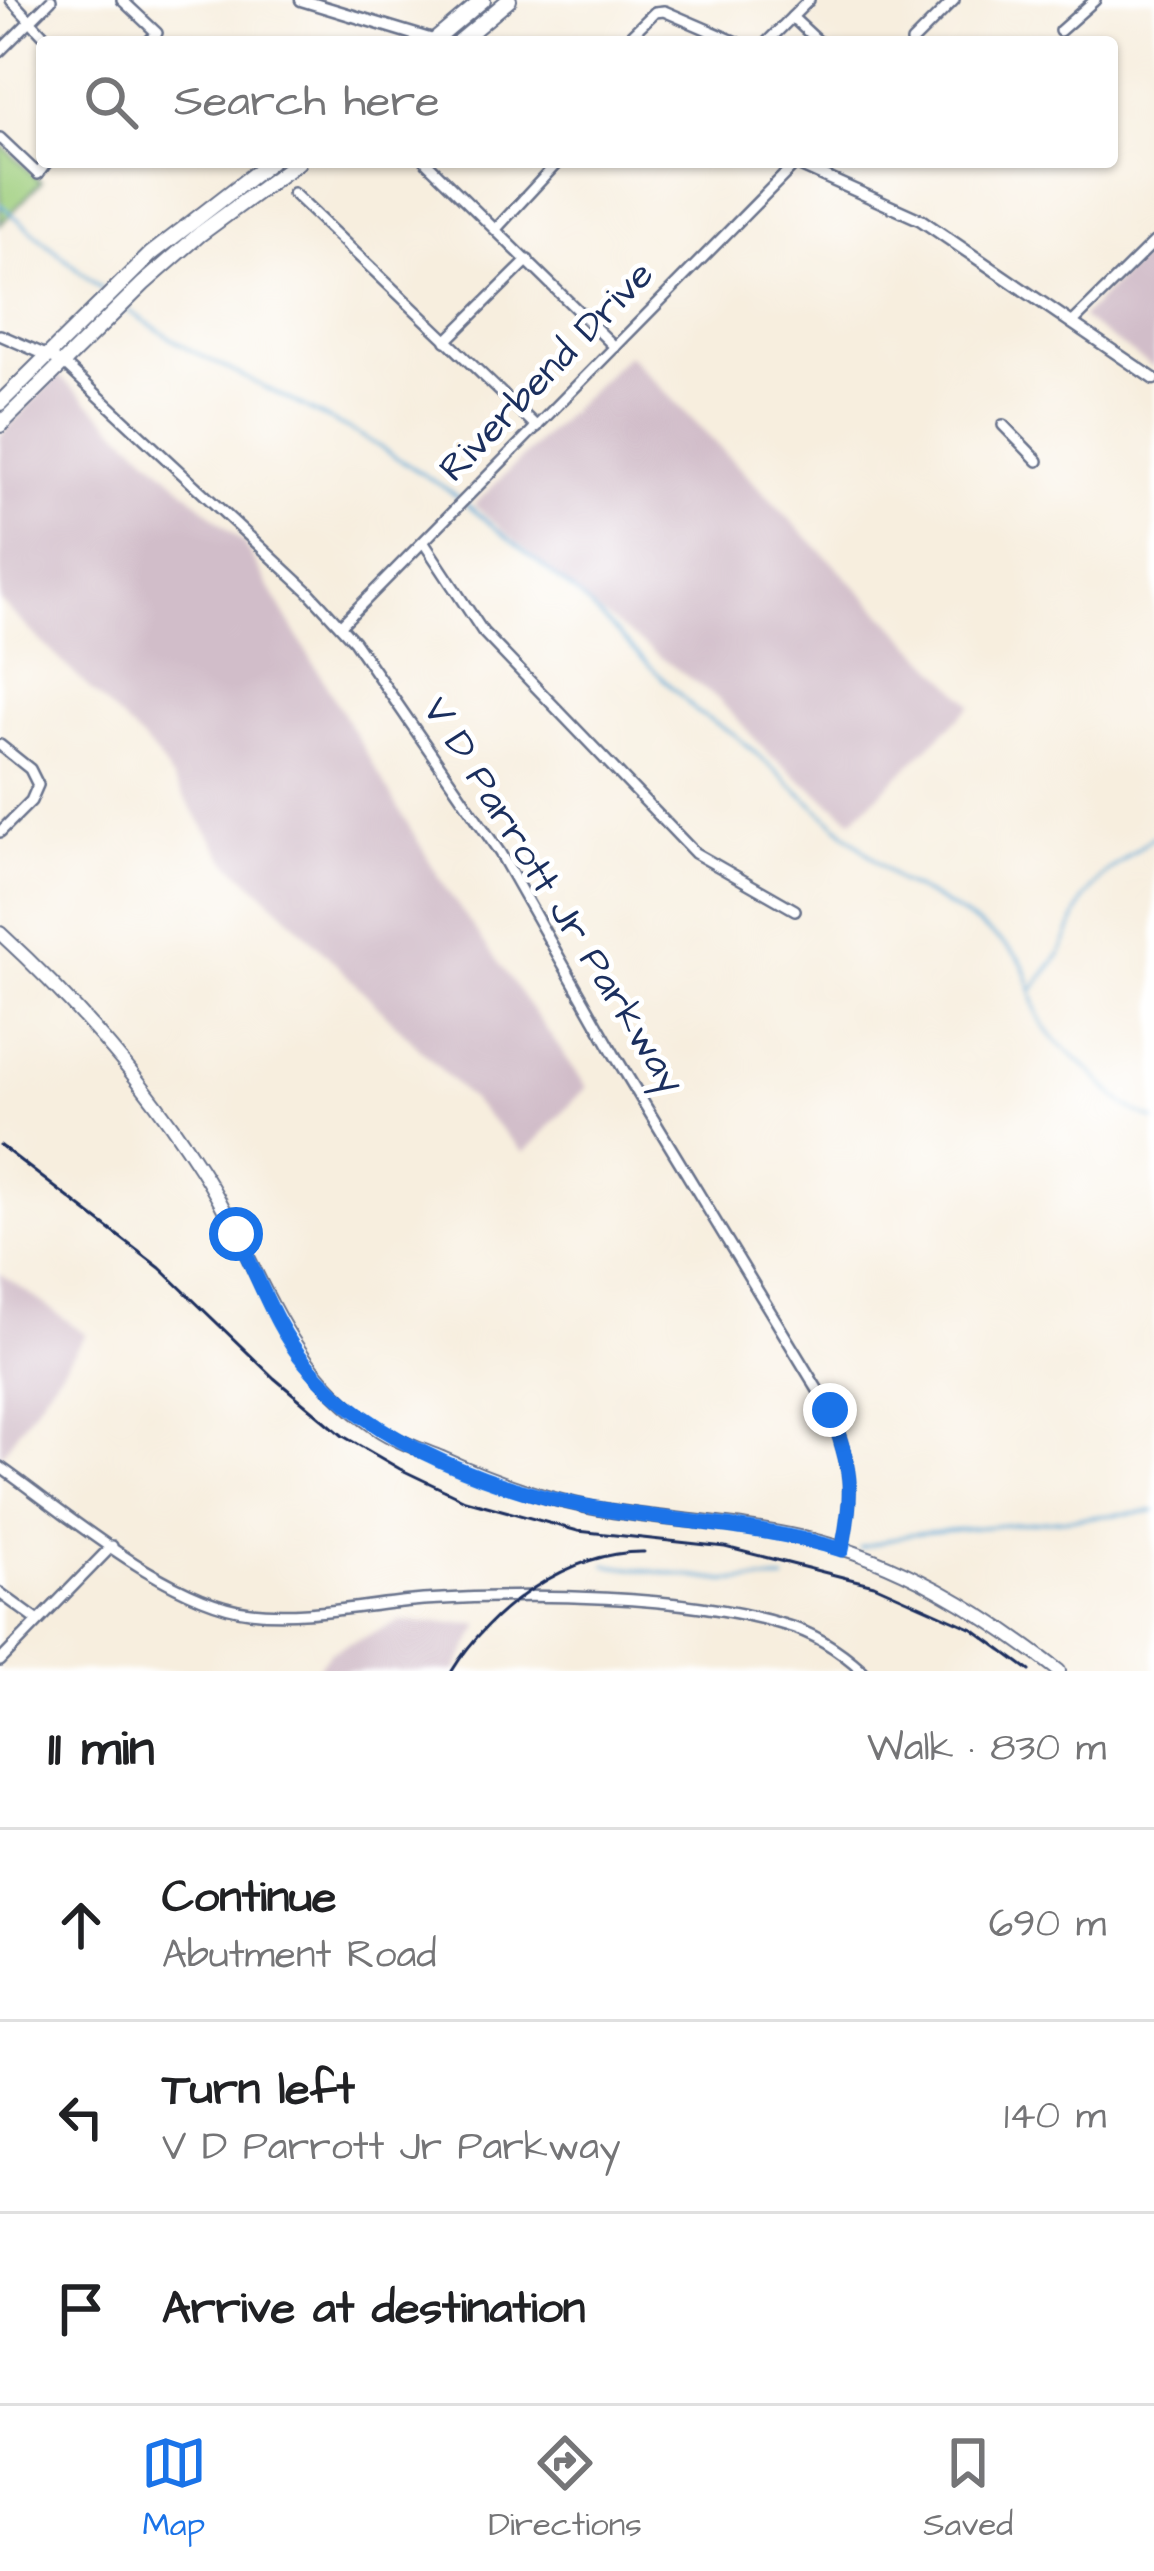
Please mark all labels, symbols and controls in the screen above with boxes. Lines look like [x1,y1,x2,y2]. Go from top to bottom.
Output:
search box [36,36,1118,168]
icon: search [78,69,144,135]
text: Search here [174,71,440,133]
street label: Riverbend Drive [427,249,667,495]
street label: V D Parrott Jr Parkway [408,687,697,1105]
route start [209,1207,263,1261]
route end [803,1383,857,1437]
text: 11 min [48,1714,154,1785]
text: Walk · 830 m [867,1722,1106,1776]
text: Continue [162,1867,336,1929]
icon: ahead [48,1892,114,1958]
text: 690 m [989,1898,1106,1952]
text: Abutment Road [162,1929,436,1983]
text: Turn left [162,2059,355,2121]
icon: left [48,2084,114,2150]
text: 140 m [1004,2090,1106,2144]
text: V D Parrott Jr Parkway [162,2121,621,2175]
icon: arrive [48,2276,114,2342]
text: Arrive at destination [162,2278,585,2340]
tab: Map [141,2430,207,2548]
tab: Directions [488,2430,642,2548]
tab: Saved [923,2430,1013,2548]

